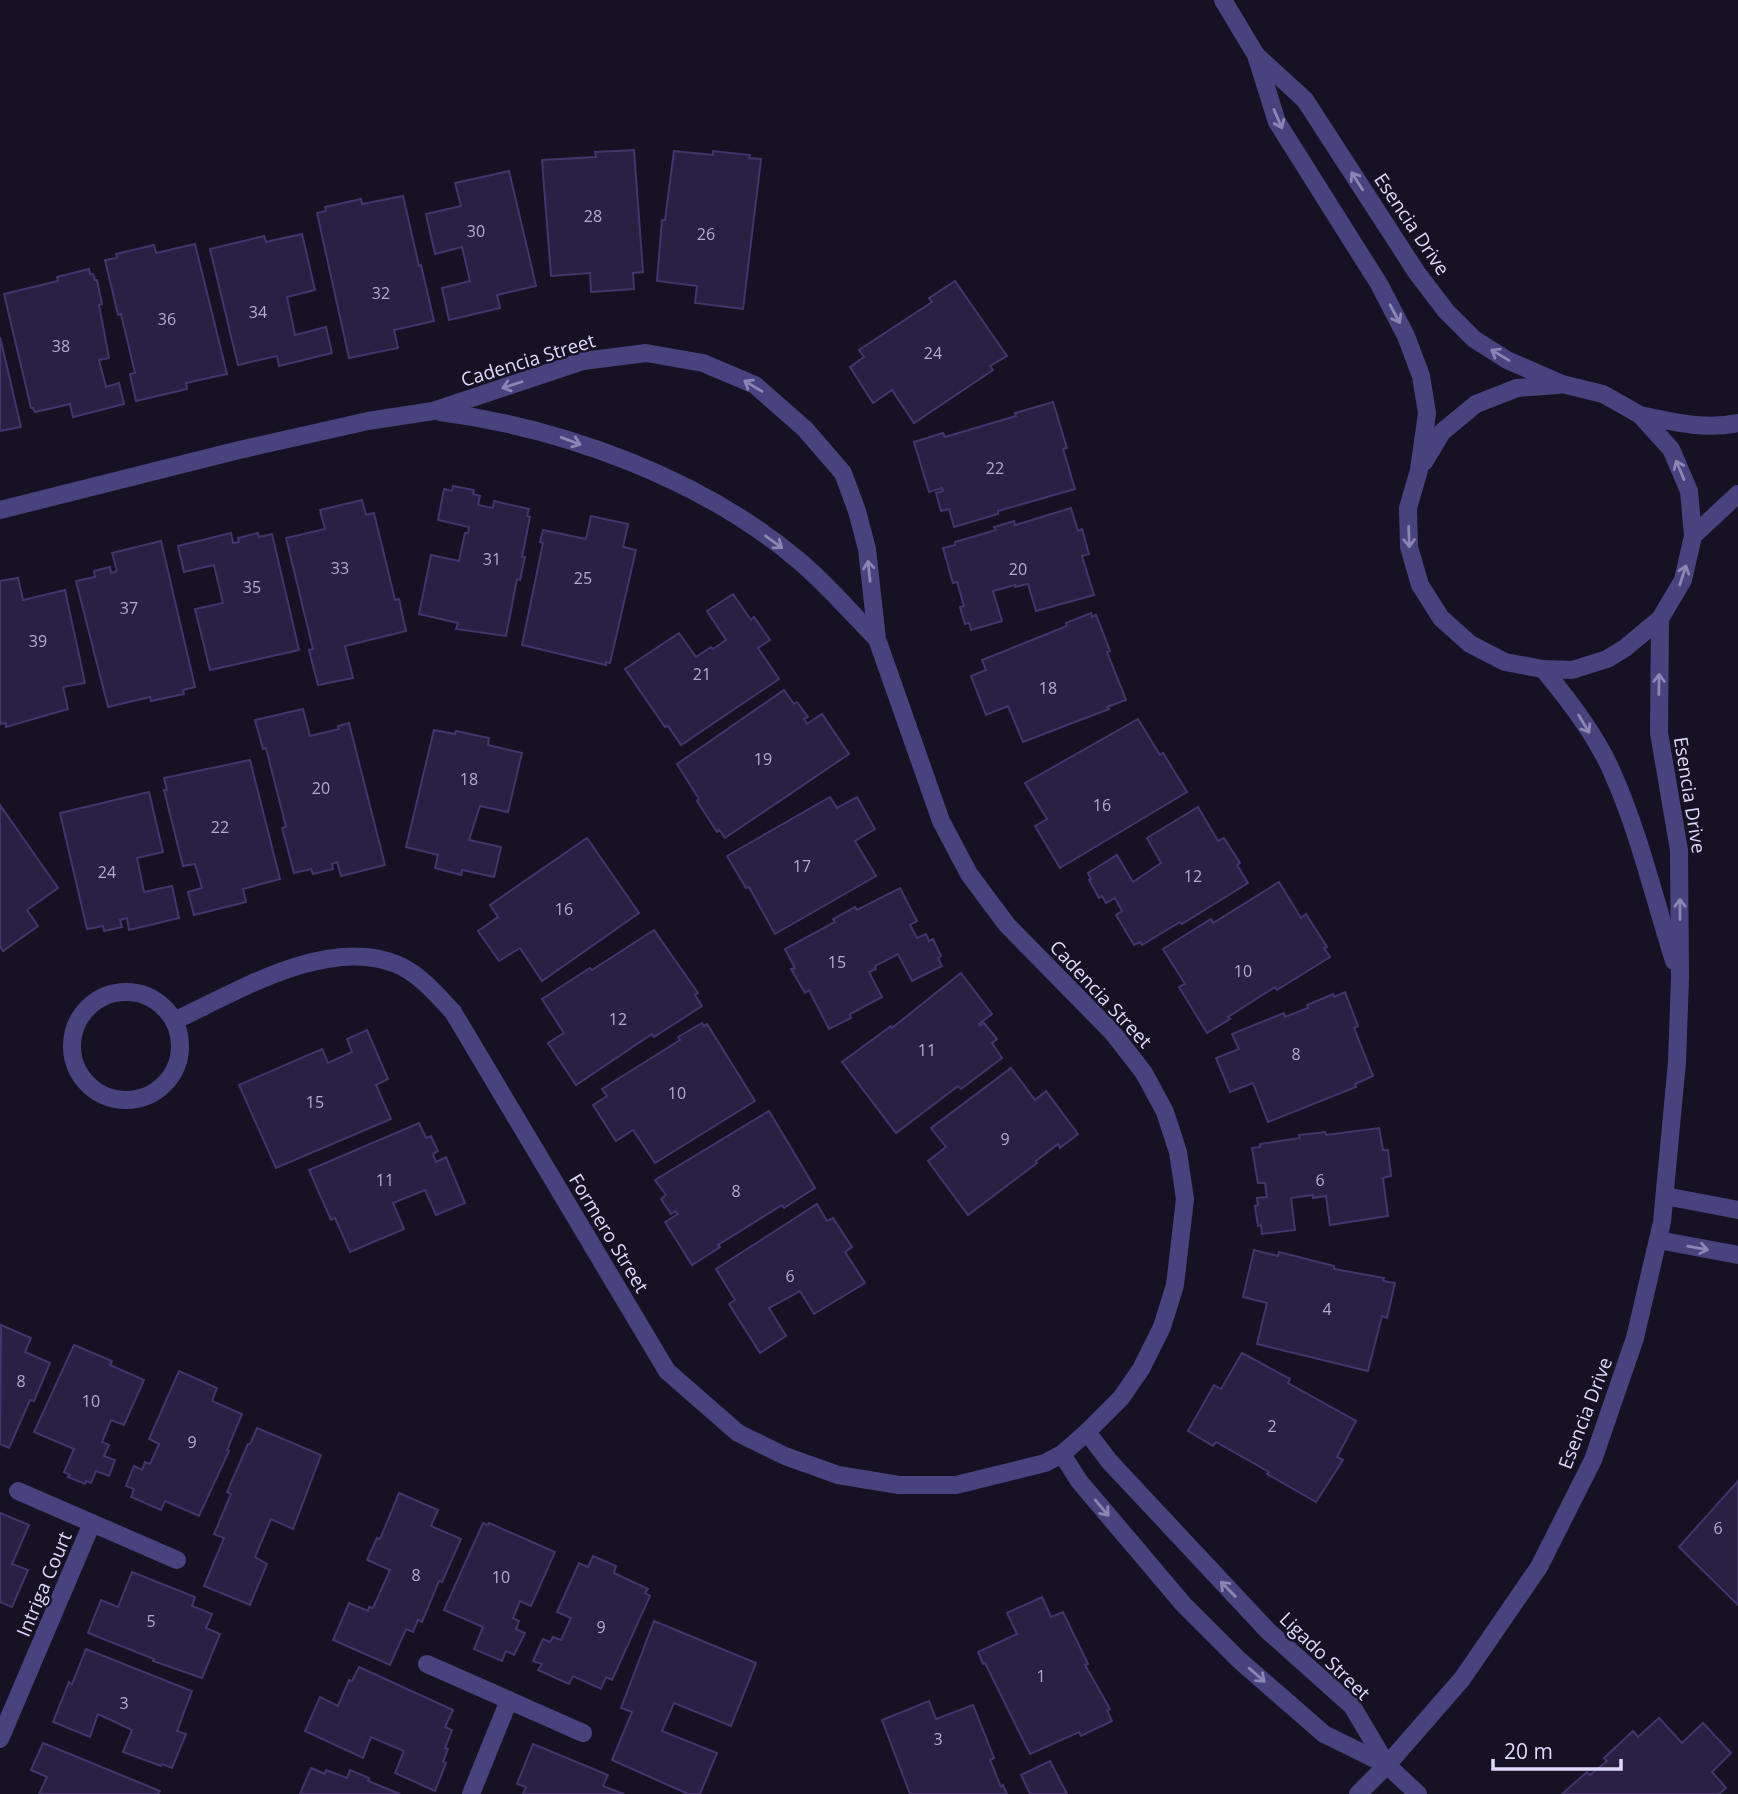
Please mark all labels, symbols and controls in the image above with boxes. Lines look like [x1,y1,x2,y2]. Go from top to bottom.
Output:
one-way arrow [1272,108,1285,129]
street label: Esencia Drive [1368,168,1456,280]
one-way arrow [1350,172,1365,191]
house number: 28 [584,205,602,227]
house number: 30 [467,220,485,242]
house number: 26 [697,223,715,245]
house number: 32 [372,282,390,304]
house number: 34 [249,301,267,323]
one-way arrow [1388,303,1402,324]
house number: 36 [158,308,176,330]
street label: Cadencia Street [458,327,598,393]
house number: 38 [52,335,70,357]
house number: 24 [924,342,942,364]
one-way arrow [1491,348,1511,362]
one-way arrow [744,379,764,393]
one-way arrow [501,380,523,392]
one-way arrow [560,436,582,448]
house number: 22 [986,457,1004,479]
one-way arrow [1673,459,1686,481]
one-way arrow [1402,525,1416,548]
one-way arrow [764,534,783,549]
house number: 31 [483,548,501,570]
house number: 33 [331,557,349,579]
house number: 20 [1009,558,1027,580]
one-way arrow [863,560,876,583]
one-way arrow [1678,564,1691,586]
house number: 25 [574,567,592,589]
house number: 35 [243,576,261,598]
house number: 37 [120,597,138,619]
house number: 39 [29,630,47,652]
house number: 21 [693,663,711,685]
one-way arrow [1652,673,1666,696]
house number: 18 [1039,677,1057,699]
one-way arrow [1577,713,1591,733]
street label: Esencia Drive [1668,735,1712,855]
house number: 19 [754,748,772,770]
house number: 18 [460,768,478,790]
house number: 20 [312,777,330,799]
house number: 16 [1093,794,1111,816]
house number: 22 [211,816,229,838]
house number: 17 [793,855,811,877]
house number: 24 [98,861,116,883]
house number: 12 [1184,865,1202,887]
house number: 16 [555,898,573,920]
one-way arrow [1673,898,1686,921]
street label: Cadencia Street [1044,934,1158,1054]
house number: 15 [828,951,846,973]
house number: 10 [1234,960,1252,982]
house number: 12 [609,1008,627,1030]
house number: 11 [918,1039,936,1061]
house number: 8 [1291,1043,1301,1065]
house number: 10 [668,1082,686,1104]
house number: 15 [306,1091,324,1113]
house number: 9 [1000,1128,1010,1150]
house number: 11 [376,1169,394,1191]
street label: Formero Street [563,1169,655,1298]
house number: 6 [1315,1169,1325,1191]
house number: 8 [731,1180,741,1202]
one-way arrow [1686,1241,1709,1255]
house number: 6 [785,1265,795,1287]
house number: 4 [1322,1298,1332,1320]
street label: Esencia Drive [1552,1353,1618,1473]
house number: 8 [16,1370,26,1392]
house number: 10 [82,1390,100,1412]
house number: 2 [1267,1415,1277,1437]
house number: 9 [187,1431,197,1453]
one-way arrow [1094,1499,1110,1517]
house number: 6 [1713,1517,1723,1539]
street label: Intriga Court [10,1527,78,1640]
house number: 8 [411,1564,421,1586]
house number: 10 [492,1566,510,1588]
one-way arrow [1219,1581,1236,1598]
street label: Ligado Street [1274,1606,1376,1706]
house number: 5 [146,1610,156,1632]
house number: 9 [596,1616,606,1638]
house number: 1 [1036,1665,1046,1687]
one-way arrow [1247,1667,1265,1683]
house number: 3 [119,1692,129,1714]
house number: 3 [933,1728,943,1750]
scale bar [1493,1728,1621,1772]
text: 20 m [1504,1737,1553,1765]

